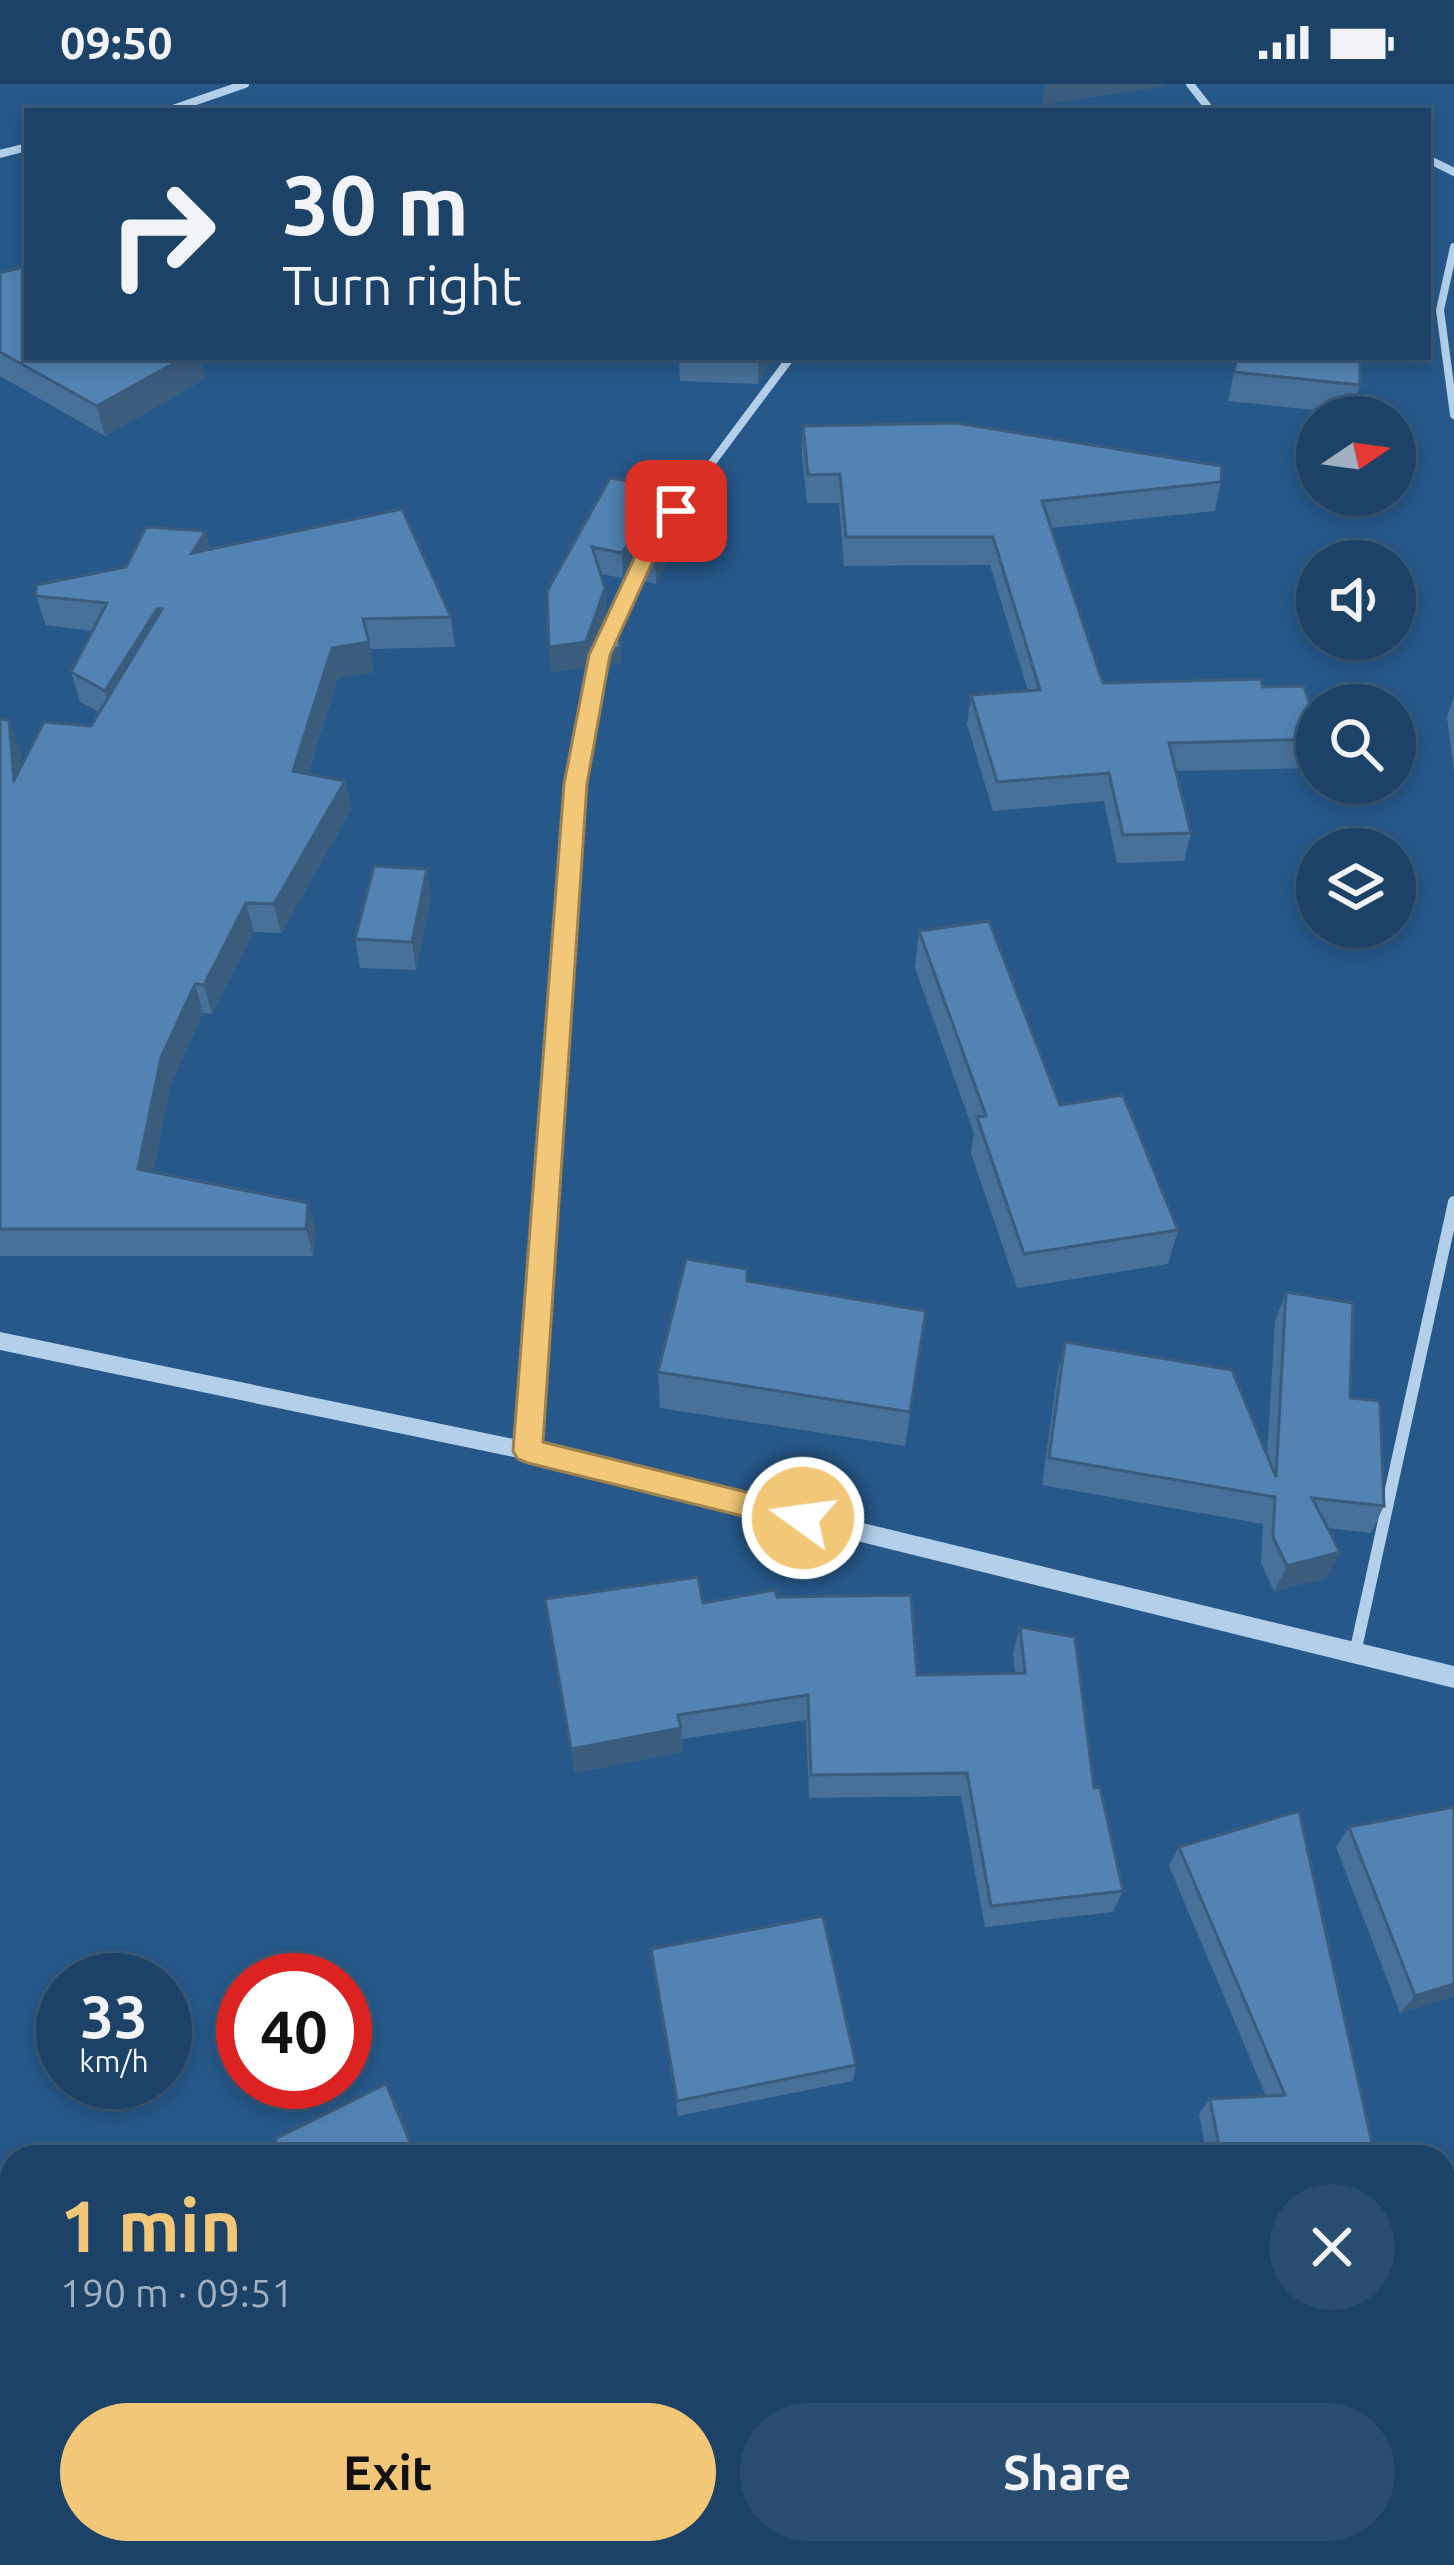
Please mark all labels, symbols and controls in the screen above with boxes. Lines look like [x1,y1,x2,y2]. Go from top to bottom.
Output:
text: 09:50 [60,17,173,68]
icon: right [84,156,240,312]
text: 30 m [282,157,469,251]
text: Turn right [282,255,522,315]
north arrow [1296,396,1416,516]
map controls [1296,396,1416,948]
pin [625,460,727,562]
icon: arrive [643,478,709,544]
button: sound [1296,540,1416,660]
button: search [1296,684,1416,804]
button: layers [1296,828,1416,948]
position arrow [740,1455,866,1581]
speed limit sign: 40 [216,1953,372,2109]
text: 33 [80,1982,148,2049]
text: km/h [79,2044,149,2078]
button: close [1269,2184,1395,2310]
text: 1 min [60,2185,242,2266]
text: 190 m · 09:51 [60,2271,294,2314]
button: Exit [60,2403,716,2541]
button: Share [740,2403,1395,2541]

